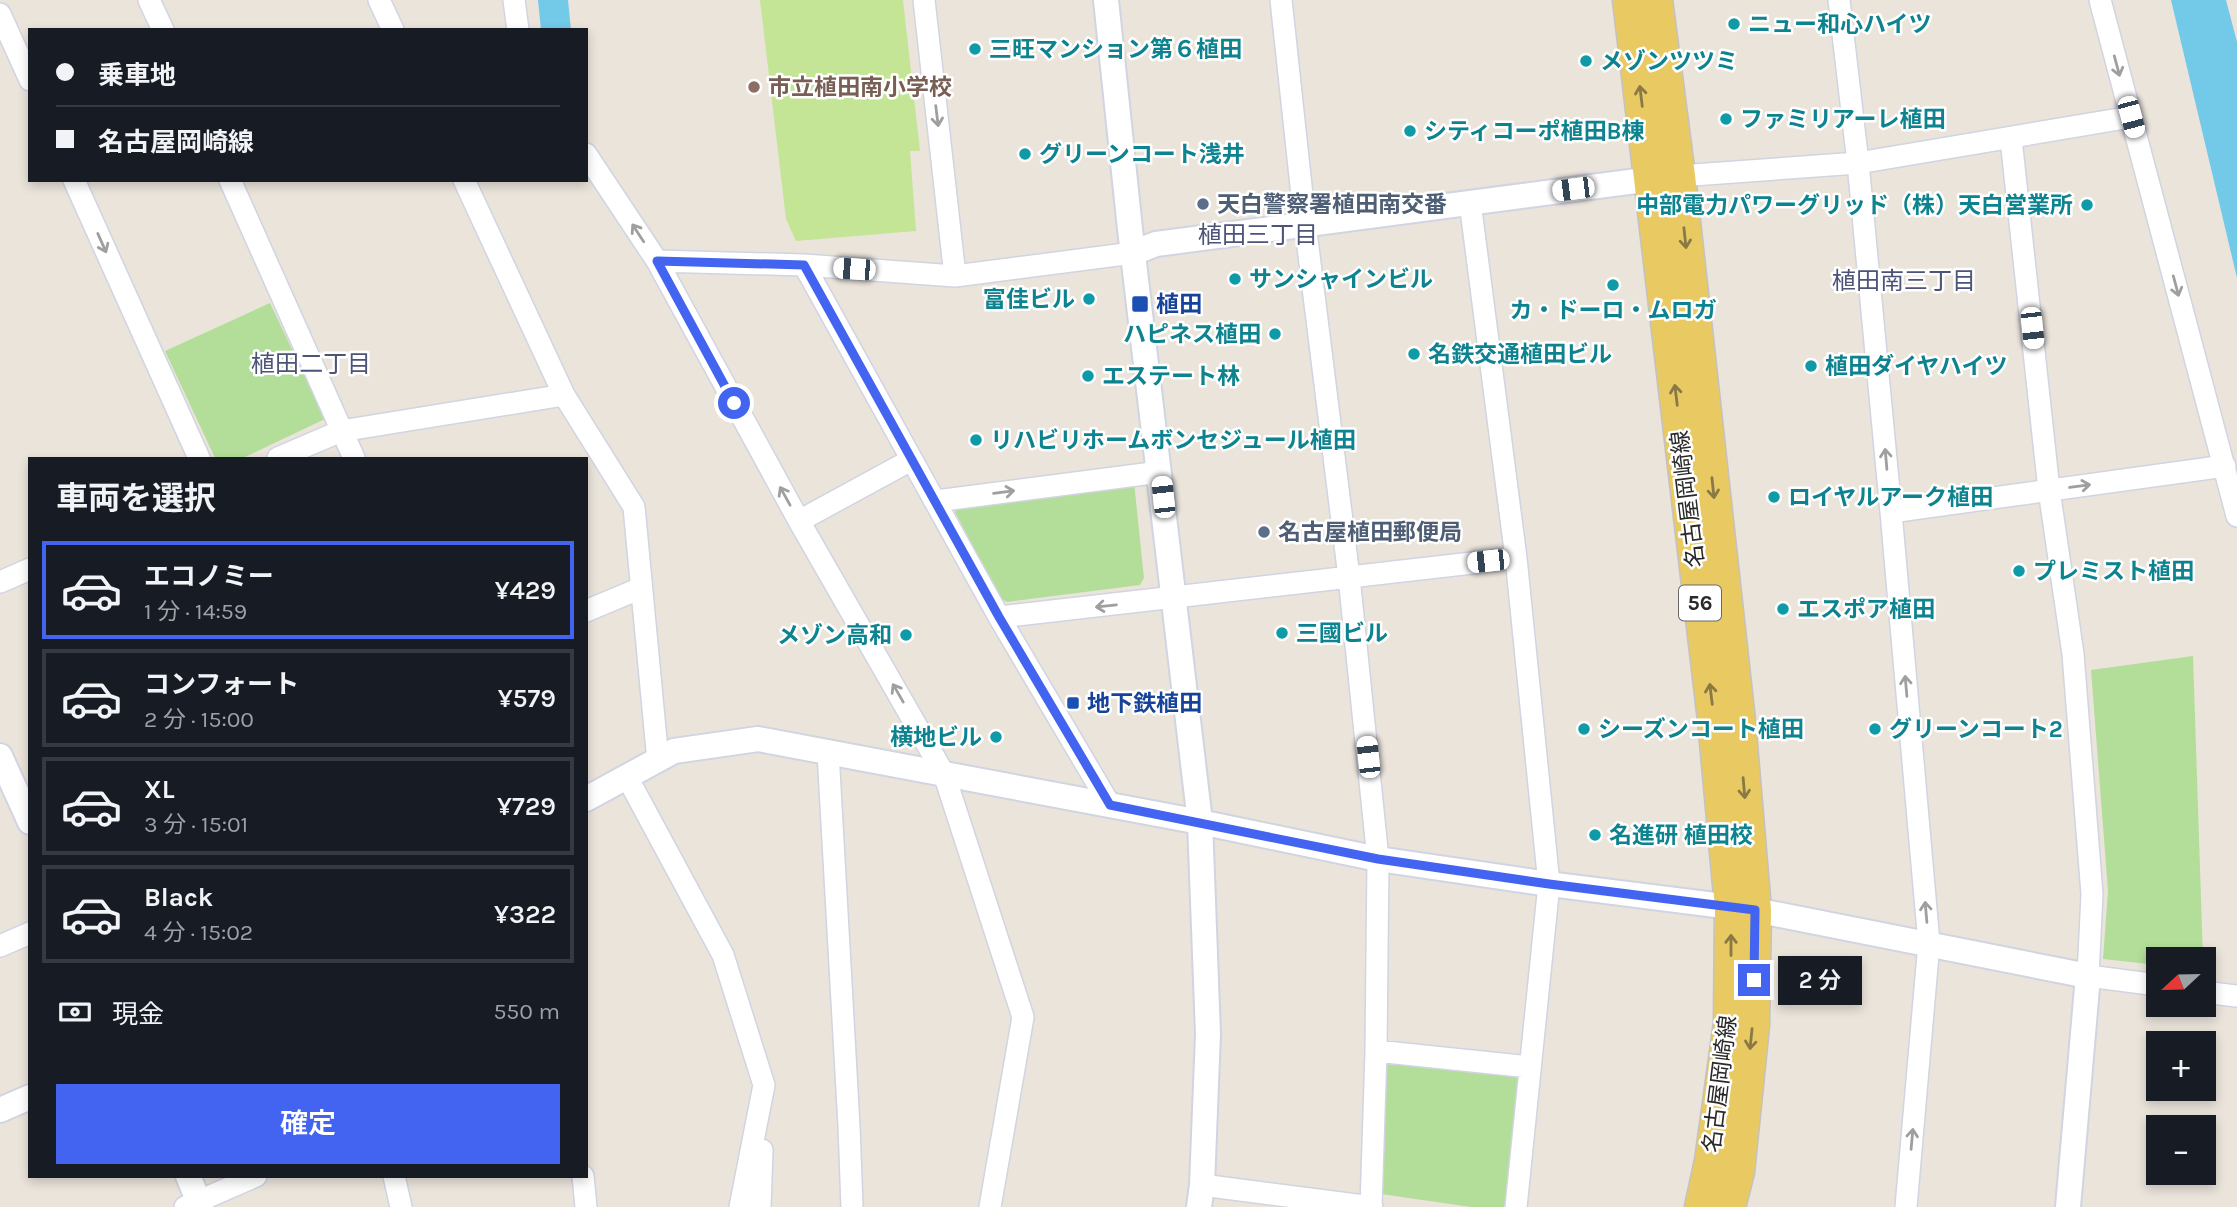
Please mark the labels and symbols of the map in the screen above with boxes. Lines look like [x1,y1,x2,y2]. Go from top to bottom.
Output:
place label: ニュー和心ハイツ [1748,11,1932,38]
marker: ニュー和心ハイツ [1726,16,1742,32]
place label: 三旺マンション第６植田 [989,36,1242,63]
marker: 三旺マンション第６植田 [967,41,983,57]
place label: メゾンツツミ [1600,48,1738,75]
marker: メゾンツツミ [1578,53,1594,69]
one-way arrow [2111,54,2124,77]
place label: 市立植田南小学校 [768,74,952,101]
marker: 市立植田南小学校 [746,79,762,95]
one-way arrow [1634,85,1647,108]
car [2116,94,2147,140]
one-way arrow [931,105,944,127]
place label: ファミリアーレ植田 [1740,106,1946,133]
marker: ファミリアーレ植田 [1718,111,1734,127]
place label: シティコーポ植田B棟 [1424,118,1645,145]
marker: シティコーポ植田B棟 [1402,123,1418,139]
place label: グリーンコート浅井 [1039,141,1245,168]
marker: グリーンコート浅井 [1017,146,1033,162]
car [1551,176,1596,202]
place label: 天白警察署植田南交番 [1217,191,1447,218]
place label: 中部電力パワーグリッド（株）天白営業所 [1636,192,2073,219]
marker: 天白警察署植田南交番 [1195,196,1211,212]
marker: 中部電力パワーグリッド（株）天白営業所 [2079,197,2095,213]
district label: 植田三丁目 [1198,221,1318,249]
one-way arrow [631,224,646,243]
one-way arrow [1679,226,1692,249]
one-way arrow [96,231,109,253]
car [833,257,876,281]
place label: サンシャインビル [1249,266,1433,293]
district label: 植田南三丁目 [1832,267,1976,295]
marker: サンシャインビル [1227,271,1243,287]
one-way arrow [2170,274,2183,297]
marker: カ・ドーロ・ムロガ [1605,277,1621,293]
place label: 富佳ビル [983,286,1075,313]
marker: 富佳ビル [1081,291,1097,307]
place label: 植田 [1156,291,1202,318]
marker: 植田 [1130,294,1150,314]
place label: カ・ドーロ・ムロガ [1510,297,1717,324]
car [2020,306,2045,350]
place label: ハピネス植田 [1123,321,1261,348]
marker: ハピネス植田 [1267,326,1283,342]
place label: 名鉄交通植田ビル [1428,341,1612,368]
marker: 名鉄交通植田ビル [1406,346,1422,362]
district label: 植田二丁目 [251,350,371,378]
place label: 植田ダイヤハイツ [1825,353,2007,380]
marker: 植田ダイヤハイツ [1803,358,1819,374]
place label: エステート林 [1102,363,1240,390]
marker: エステート林 [1080,368,1096,384]
one-way arrow [1669,384,1682,407]
route start [718,387,750,419]
place label: リハビリホームボンセジュール植田 [990,427,1356,454]
street label: 名古屋岡崎線 [1666,429,1710,569]
marker: リハビリホームボンセジュール植田 [968,432,984,448]
one-way arrow [1879,448,1892,471]
car [1151,475,1176,519]
one-way arrow [1707,477,1720,499]
one-way arrow [2068,479,2091,492]
place label: ロイヤルアーク植田 [1788,484,1993,511]
one-way arrow [992,485,1015,498]
one-way arrow [778,486,792,506]
marker: ロイヤルアーク植田 [1766,489,1782,505]
place label: 名古屋植田郵便局 [1278,519,1462,546]
marker: 名古屋植田郵便局 [1256,524,1272,540]
car [1467,548,1510,574]
place label: プレミスト植田 [2033,558,2194,585]
marker: プレミスト植田 [2011,563,2027,579]
road number: 56 [1679,586,1721,620]
place label: エスポア植田 [1797,596,1935,623]
one-way arrow [1095,600,1118,613]
marker: エスポア植田 [1775,601,1791,617]
place label: 三國ビル [1296,620,1388,647]
place label: メゾン高和 [777,622,892,649]
marker: 三國ビル [1274,625,1290,641]
marker: メゾン高和 [898,627,914,643]
one-way arrow [1900,675,1913,697]
one-way arrow [1704,683,1717,706]
one-way arrow [891,684,905,704]
place label: 地下鉄植田 [1087,690,1202,717]
marker: 地下鉄植田 [1065,695,1081,711]
place label: シーズンコート植田 [1598,716,1804,743]
place label: グリーンコート2 [1889,716,2063,743]
marker: シーズンコート植田 [1576,721,1592,737]
marker: グリーンコート2 [1867,721,1883,737]
place label: 横地ビル [890,724,982,751]
marker: 横地ビル [988,729,1004,745]
car [1356,735,1381,779]
one-way arrow [1738,776,1751,799]
place label: 名進研 植田校 [1609,822,1753,849]
marker: 名進研 植田校 [1587,827,1603,843]
one-way arrow [1919,902,1932,924]
one-way arrow [1724,934,1737,957]
north arrow [2146,947,2216,1017]
callout: 2 分 [1778,956,1862,1004]
route end [1738,964,1770,996]
street label: 名古屋岡崎線 [1698,1014,1742,1154]
one-way arrow [1745,1027,1758,1050]
one-way arrow [1906,1128,1919,1151]

